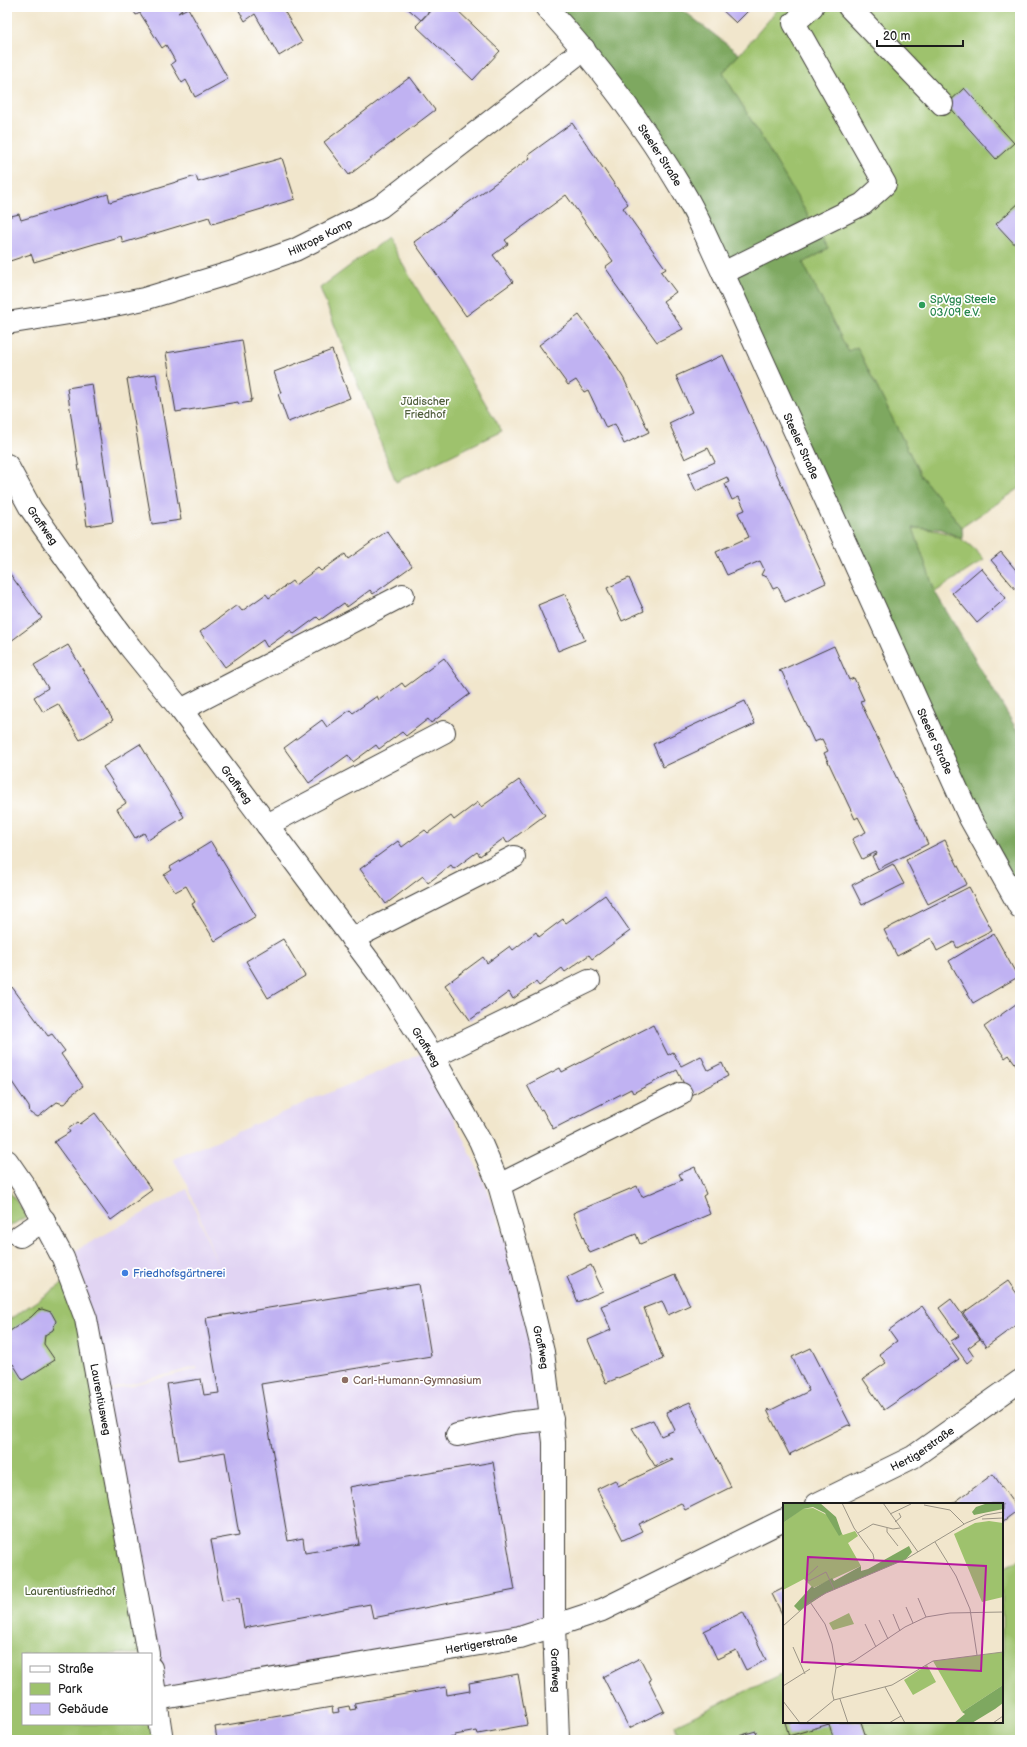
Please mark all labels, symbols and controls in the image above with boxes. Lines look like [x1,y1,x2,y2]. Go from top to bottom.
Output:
scale bar [877,22,963,48]
text: 20 m [883,29,910,44]
street label: Steeler Straße [635,122,685,189]
street label: Hiltrops Kamp [286,216,354,258]
place label: SpVgg Steele 03/09 e.V. [930,293,997,319]
marker: SpVgg Steele 03/09 e.V. [917,300,927,310]
park label: Jüdischer Friedhof [401,395,450,421]
street label: Steeler Straße [781,411,822,482]
street label: Graffweg [24,503,61,547]
street label: Steeler Straße [915,706,956,777]
street label: Graffweg [218,763,255,806]
street label: Graffweg [409,1025,444,1069]
place label: Friedhofsgärtnerei [133,1267,225,1280]
marker: Friedhofsgärtnerei [120,1268,130,1278]
street label: Graffweg [530,1324,552,1370]
street label: Laurentiusweg [88,1362,114,1436]
place label: Carl-Humann-Gymnasium [353,1374,481,1387]
marker: Carl-Humann-Gymnasium [340,1375,350,1385]
street label: Hertigerstraße [888,1423,957,1474]
inset map [783,1503,1003,1723]
park label: Laurentiusfriedhof [25,1585,116,1598]
street label: Hertigerstraße [444,1631,519,1656]
street label: Graffweg [548,1648,563,1693]
legend [22,1653,152,1725]
text: Straße [58,1662,94,1677]
text: Park [58,1682,82,1697]
text: Gebäude [58,1702,108,1717]

